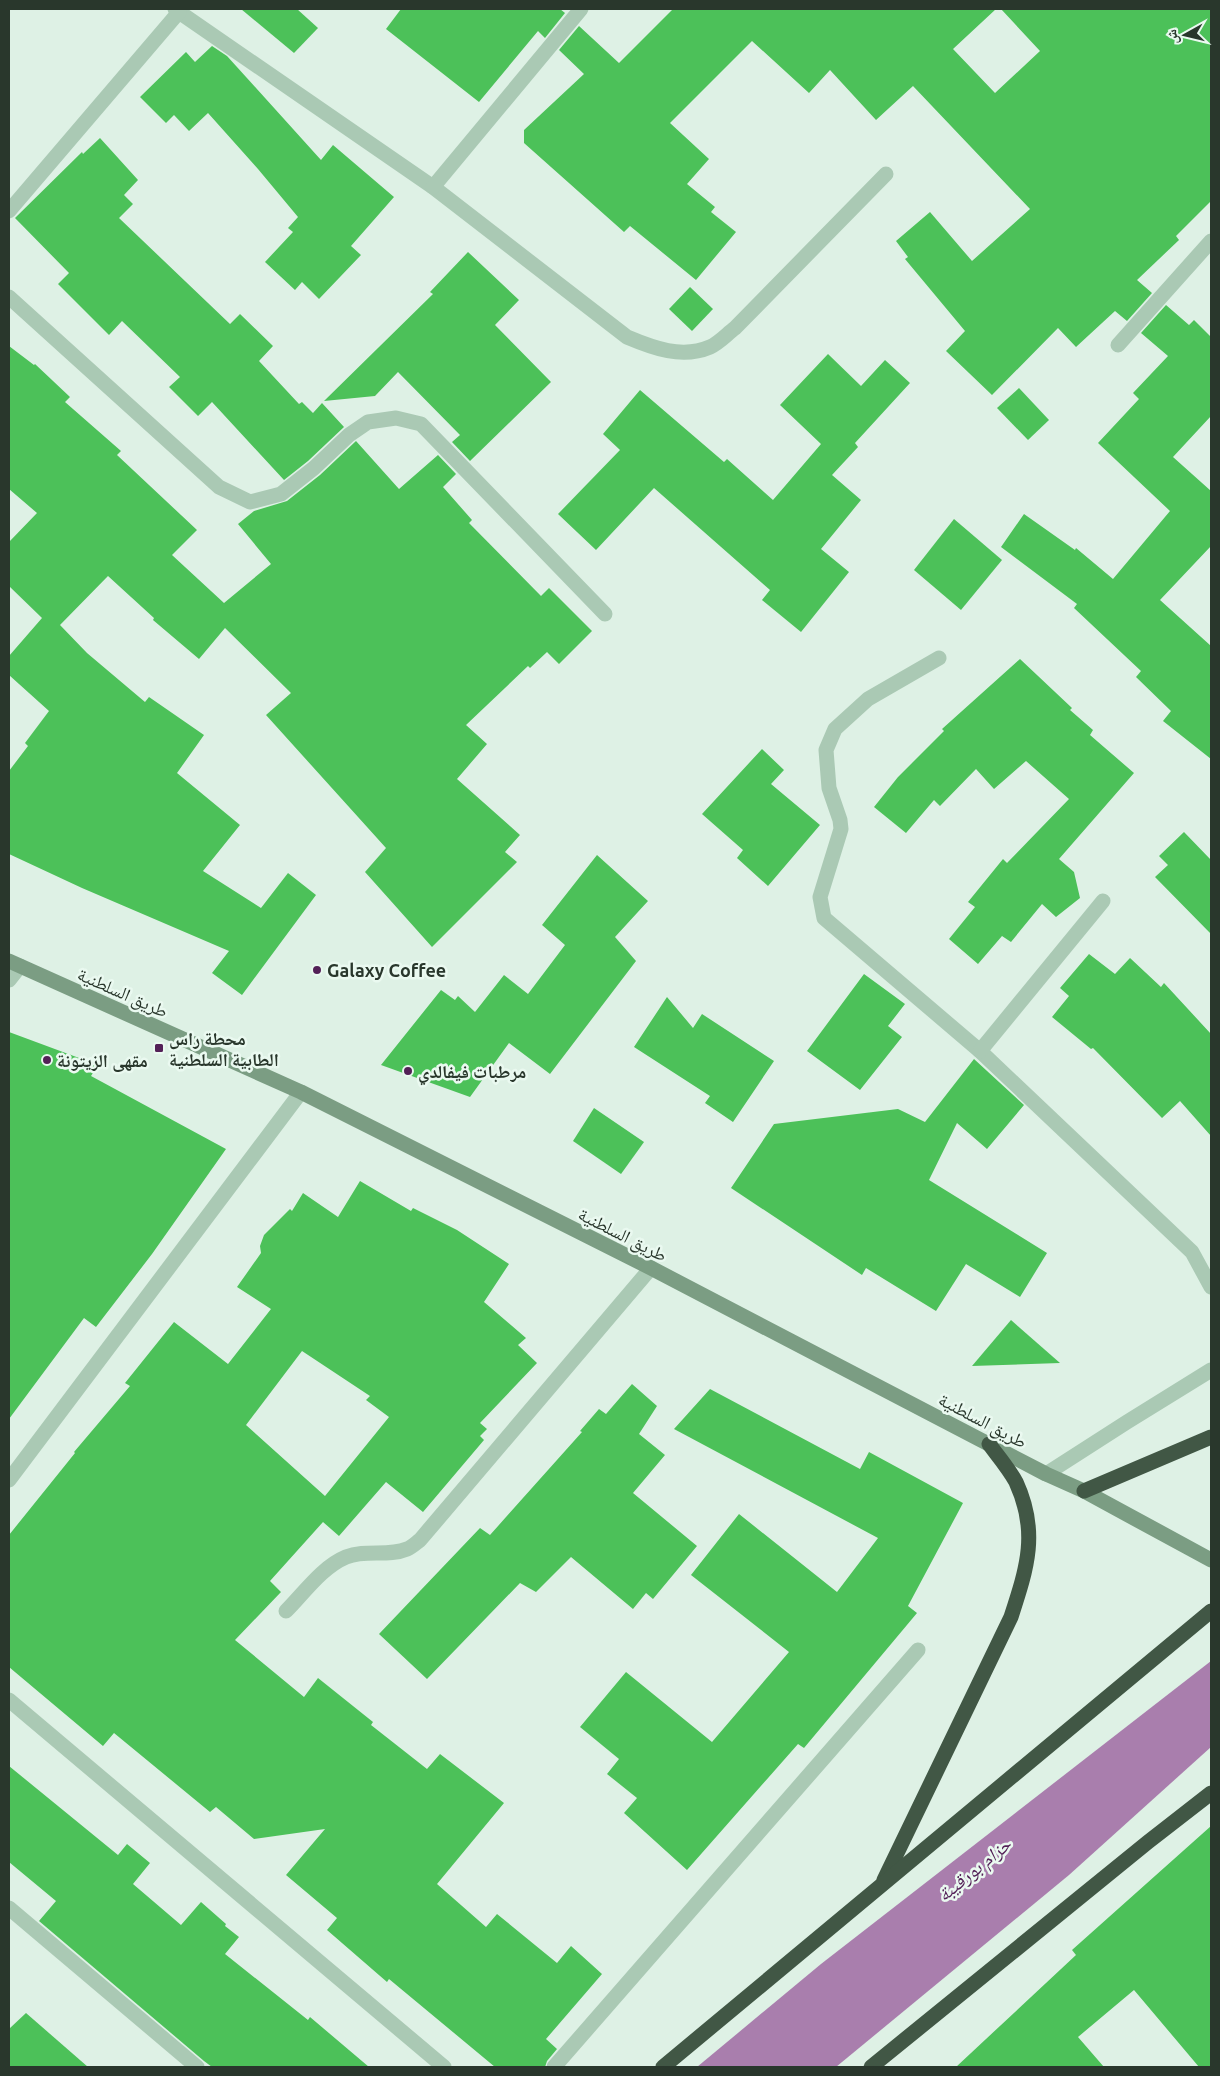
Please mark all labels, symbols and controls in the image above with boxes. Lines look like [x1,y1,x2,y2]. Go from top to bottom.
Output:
north arrow [1160,10,1210,60]
text: ش [1163,28,1182,45]
place label: Galaxy Coffee [327,960,446,980]
street label: طريق السلطنية [74,963,171,1023]
marker: Galaxy Coffee [311,964,323,976]
place label: محطة راس الطابية السلطنية [169,1028,279,1071]
marker: محطة راس الطابية السلطنية [153,1042,165,1054]
place label: مقهى الزيتونة [57,1050,148,1072]
marker: مقهى الزيتونة [41,1054,53,1066]
place label: مرطبات فيفالدي [418,1061,526,1086]
marker: مرطبات فيفالدي [402,1065,414,1077]
street label: طريق السلطنية [574,1203,671,1267]
street label: طريق السلطنية [935,1388,1030,1453]
water label: حزام بورقيبة [933,1832,1017,1907]

